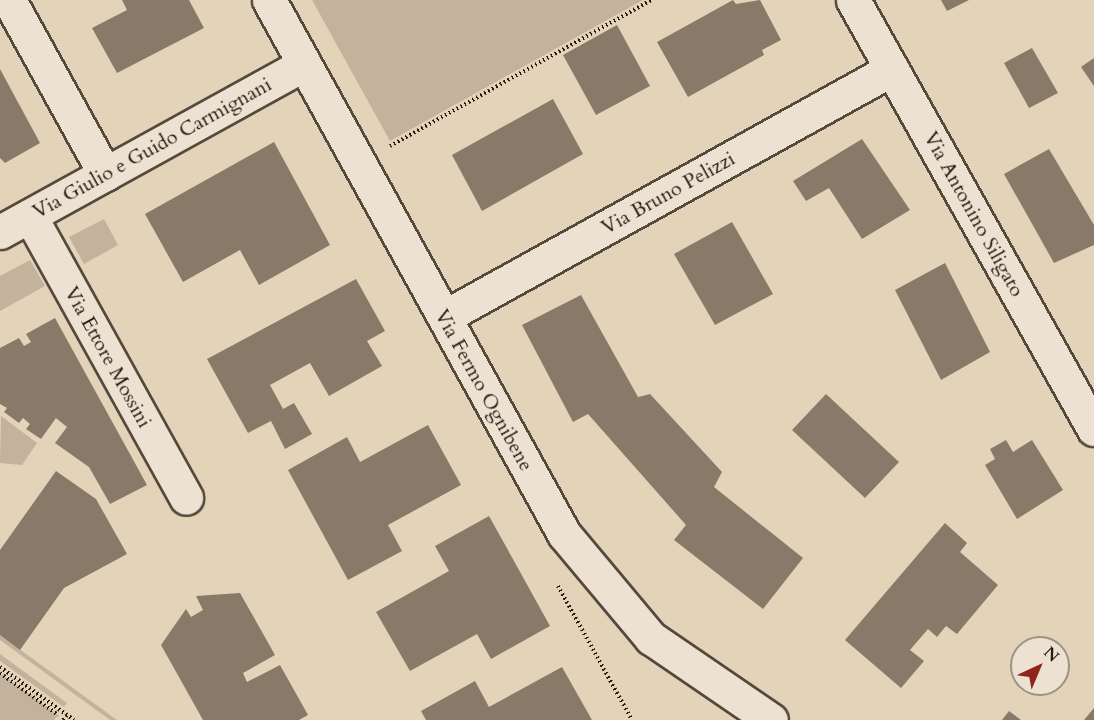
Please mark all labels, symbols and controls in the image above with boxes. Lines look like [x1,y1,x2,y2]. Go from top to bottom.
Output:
street label: Via Giulio e Guido Carmignani [28,72,276,224]
street label: Via Antonino Siligato [919,127,1029,301]
street label: Via Bruno Pelizzi [597,146,739,240]
street label: Via Ettore Mossini [59,282,157,432]
street label: Via Fermo Ognibene [430,305,538,475]
north arrow [1010,636,1070,696]
text: N [1038,642,1064,667]

